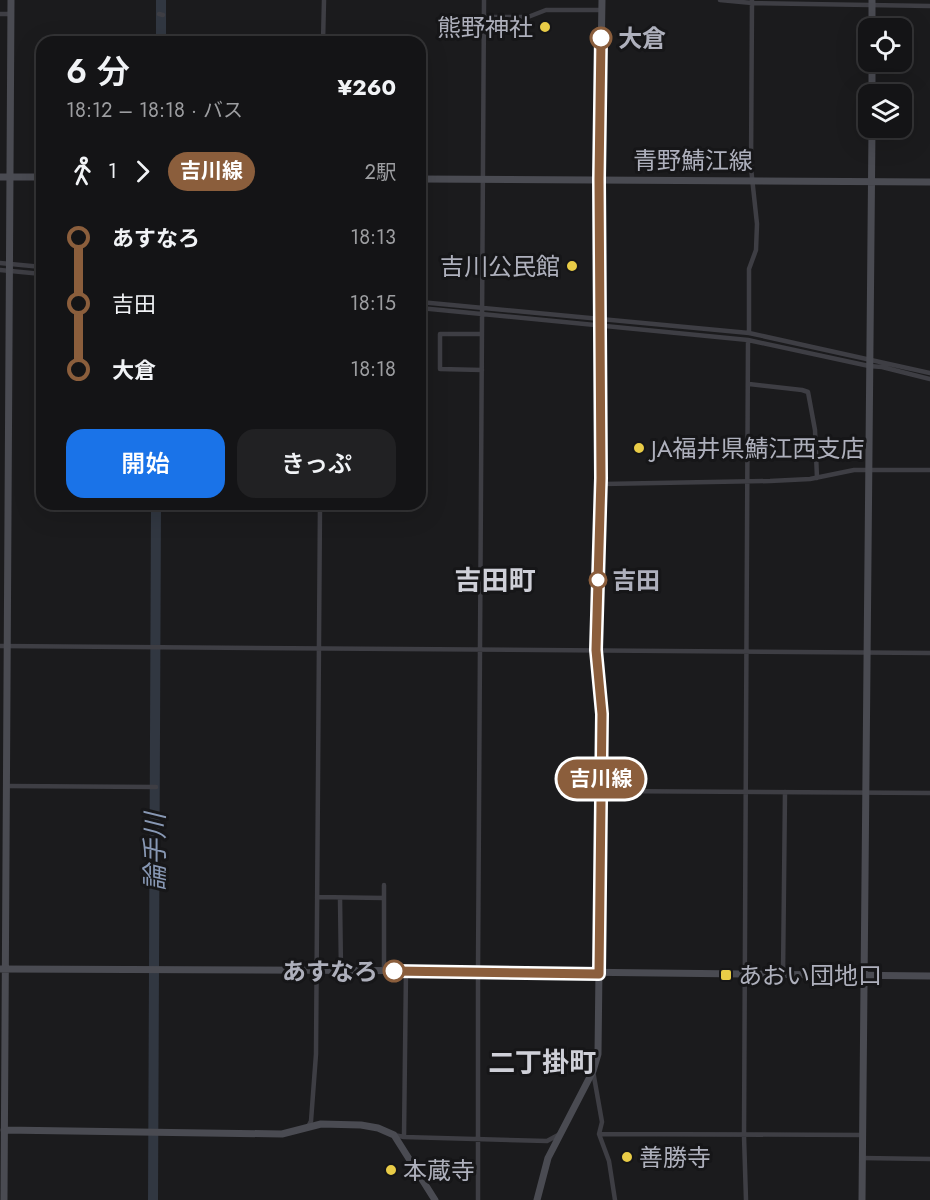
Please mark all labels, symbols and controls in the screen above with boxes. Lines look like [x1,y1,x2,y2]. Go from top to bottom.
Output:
place label: 熊野神社 [437,10,533,45]
map controls [858,18,912,138]
button: locate [858,18,912,72]
marker: 熊野神社 [538,20,552,34]
place label: 大倉 [618,21,666,56]
marker: 大倉 [590,27,612,49]
text: 6 分 [66,48,130,95]
text: ¥260 [338,71,396,103]
button: layers [858,84,912,138]
text: 18:12 – 18:18 · バス [66,96,243,125]
street label: 青野鯖江線 [633,143,753,178]
icon: walk [66,155,99,188]
icon: forward [126,155,159,188]
text: 吉川線 [180,156,243,186]
text: 1 [108,157,117,186]
text: 2駅 [365,158,396,187]
text: あすなろ [112,222,200,254]
text: 18:13 [350,223,396,252]
place label: 吉川公民館 [440,249,560,284]
marker: 吉川公民館 [565,259,579,273]
text: 吉田 [112,288,156,320]
text: 18:15 [350,289,396,318]
text: 大倉 [112,354,156,386]
text: 18:18 [350,355,396,384]
button: 開始 [66,429,225,498]
button: きっぷ [237,429,396,498]
place label: JA福井県鯖江西支店 [648,431,865,466]
marker: JA福井県鯖江西支店 [632,441,646,455]
district label: 吉田町 [455,561,536,600]
place label: 吉田 [612,563,660,598]
marker: 吉田 [589,571,607,589]
line badge: 吉川線 [566,760,636,798]
text: 吉川線 [570,764,633,794]
water label: 論手川 [136,810,174,891]
place label: あすなろ [282,954,378,989]
place label: あおい団地口 [738,958,882,993]
marker: あすなろ [383,960,405,982]
marker: あおい団地口 [719,968,733,982]
district label: 二丁掛町 [488,1043,596,1082]
place label: 善勝寺 [639,1140,711,1175]
marker: 善勝寺 [620,1150,634,1164]
place label: 本蔵寺 [403,1153,475,1188]
marker: 本蔵寺 [384,1163,398,1177]

